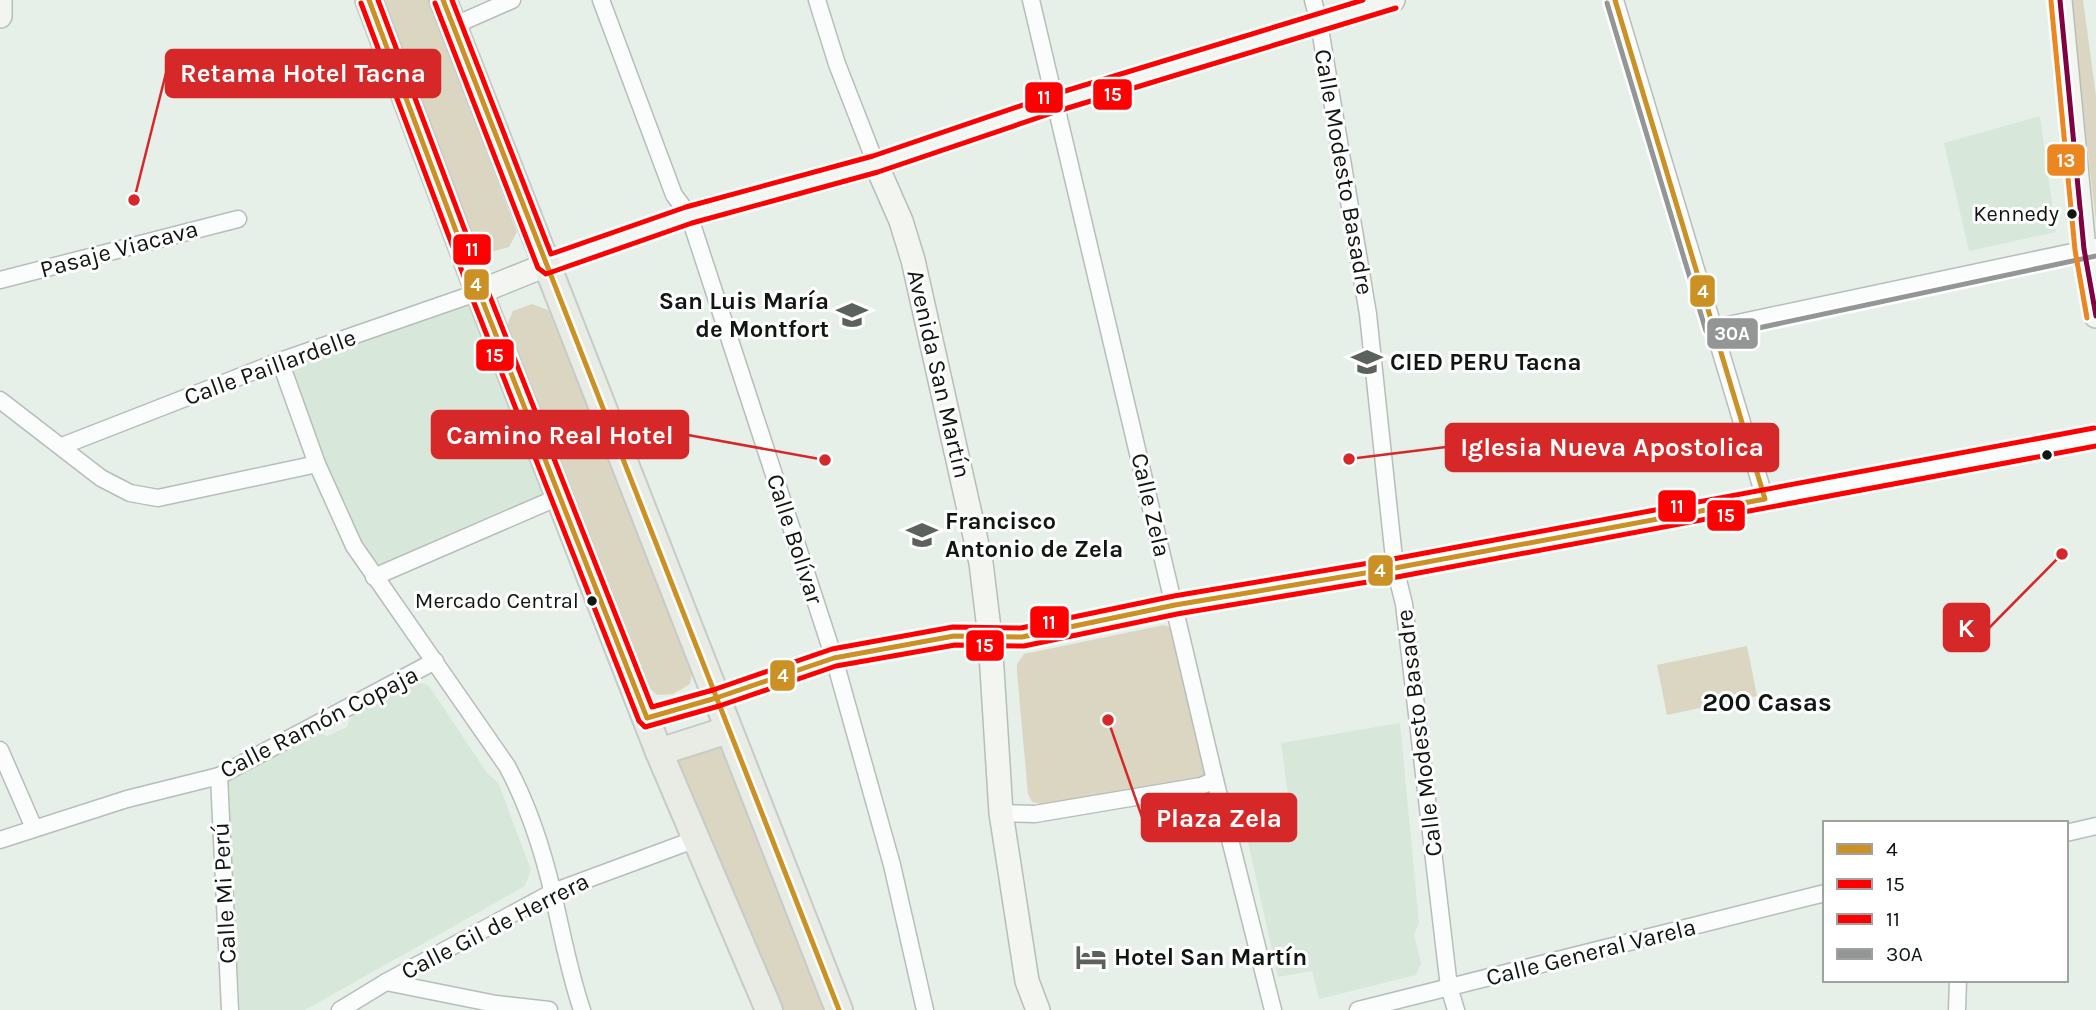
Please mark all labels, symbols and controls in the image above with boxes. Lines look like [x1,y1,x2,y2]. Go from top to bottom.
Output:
street label: Calle Modesto Basadre [1309,47,1379,297]
callout: Retama Hotel Tacna [166,50,440,97]
text: Retama Hotel Tacna [180,58,426,89]
line badge: 15 [1092,78,1133,111]
line badge: 11 [1024,81,1064,114]
text: 15 [1104,84,1122,106]
text: 11 [1037,87,1051,109]
line badge: 13 [2046,143,2086,177]
text: 13 [2057,150,2075,172]
place label: Kennedy [1973,201,2059,227]
marker: Kennedy [2065,207,2079,221]
street label: Pasaje Viacava [37,214,201,284]
line badge: 11 [452,233,492,266]
text: 11 [465,239,479,261]
street label: Avenida San Martín [901,267,977,481]
line badge: 4 [463,268,490,301]
text: 4 [470,274,482,296]
line badge: 4 [1689,274,1716,308]
text: 4 [1697,281,1709,303]
place label: San Luis María de Montfort [659,287,829,343]
school or university icon: San Luis María de Montfort [835,298,869,332]
line badge: 30A [1706,317,1759,350]
street label: Calle Paillardelle [180,323,360,411]
text: 30A [1714,323,1750,345]
line badge: 15 [475,338,515,372]
text: 15 [486,345,504,367]
school or university icon: CIED PERU Tacna [1350,345,1384,379]
place label: CIED PERU Tacna [1390,348,1581,376]
callout: Camino Real Hotel [432,411,688,458]
text: Camino Real Hotel [446,420,674,451]
callout: Iglesia Nueva Apostolica [1446,424,1778,471]
text: Iglesia Nueva Apostolica [1460,432,1764,463]
unlabelled marker [2040,448,2054,462]
street label: Calle Zela [1125,450,1177,560]
street label: Calle Bolívar [761,470,829,608]
line badge: 11 [1657,489,1697,523]
text: 11 [1670,496,1684,518]
line badge: 15 [1706,499,1746,532]
text: 15 [1717,505,1735,527]
place label: Francisco Antonio de Zela [945,507,1123,563]
school or university icon: Francisco Antonio de Zela [905,518,939,552]
line badge: 4 [1367,554,1394,587]
text: 4 [1374,560,1386,582]
place label: Mercado Central [415,588,579,614]
marker: Mercado Central [585,594,599,608]
callout: K [1944,604,1989,651]
line badge: 11 [1029,605,1070,639]
street label: Calle Modesto Basadre [1390,608,1448,858]
text: 11 [1042,612,1056,634]
text: K [1957,613,1975,644]
line badge: 15 [965,629,1005,662]
text: 15 [976,635,994,657]
line badge: 4 [769,659,796,692]
street label: Calle Ramón Copaja [215,660,423,784]
text: 4 [777,665,789,687]
district label: 200 Casas [1702,687,1832,718]
callout: Plaza Zela [1142,794,1296,841]
text: Plaza Zela [1156,803,1282,834]
legend [1823,821,2068,982]
street label: Calle Mi Perú [206,822,242,964]
text: 4 [1886,837,1898,861]
street label: Calle Gil de Herrera [397,867,593,985]
text: 15 [1886,872,1905,896]
text: 11 [1886,907,1900,931]
street label: Calle General Varela [1483,912,1699,992]
hotel icon: Hotel San Martín [1074,940,1108,974]
text: 30A [1886,942,1923,966]
place label: Hotel San Martín [1114,943,1307,971]

